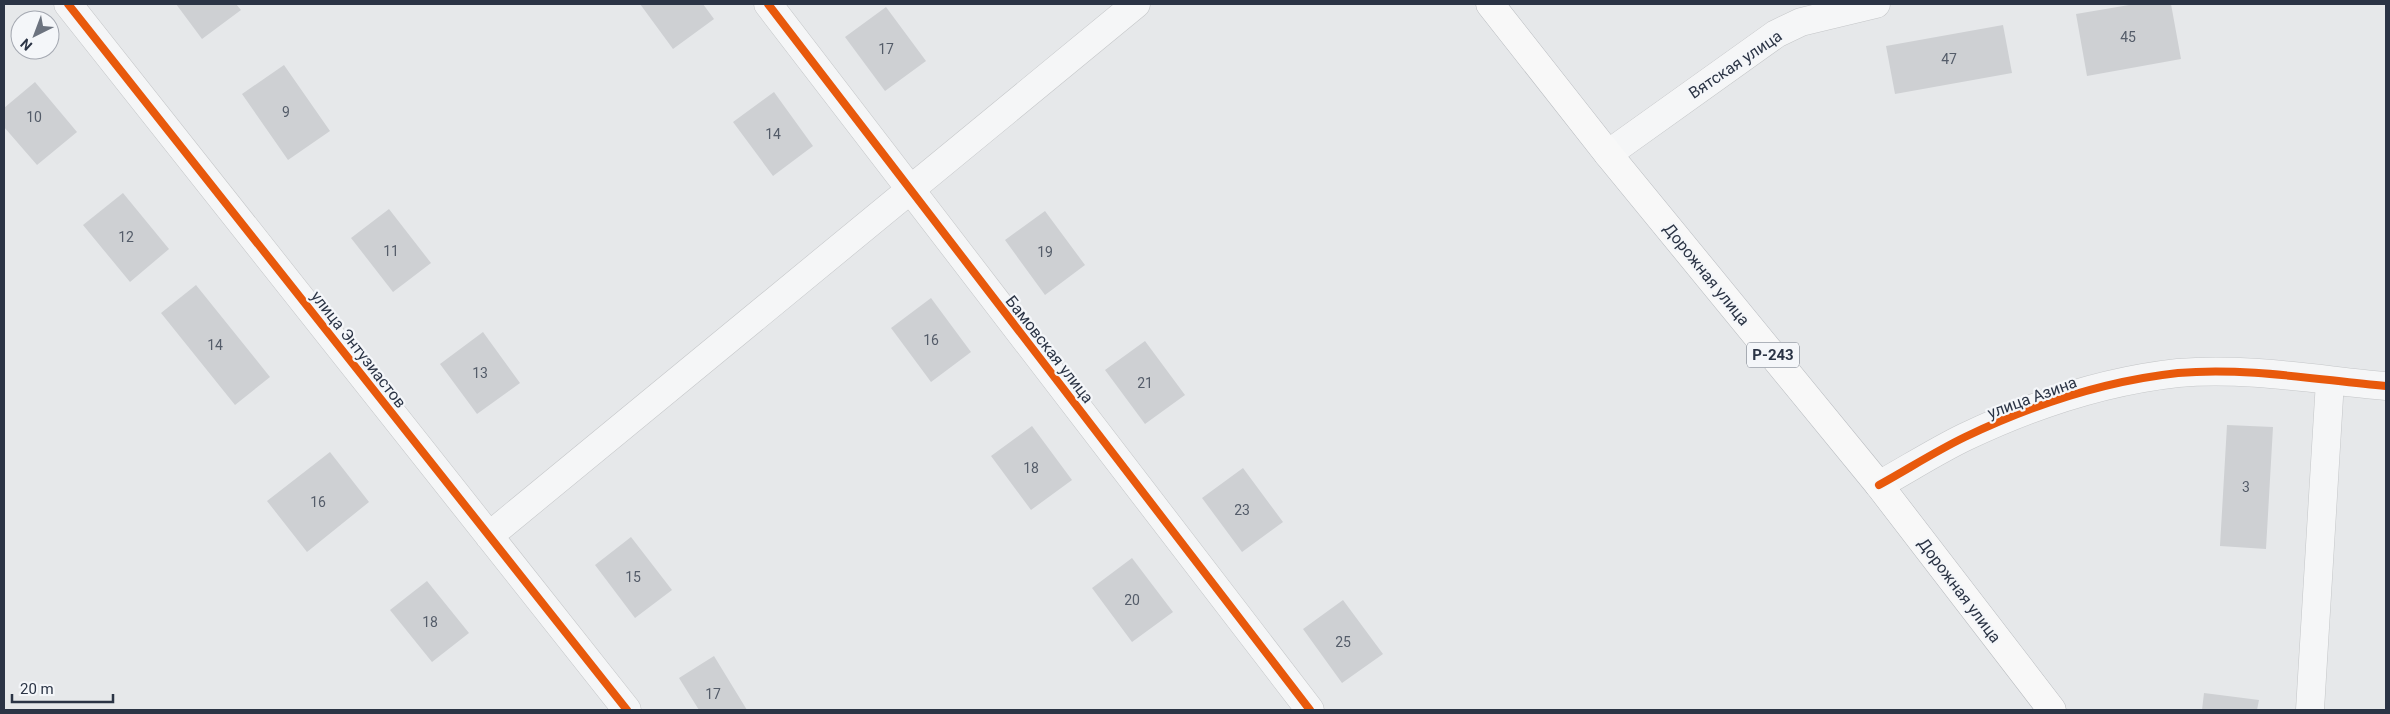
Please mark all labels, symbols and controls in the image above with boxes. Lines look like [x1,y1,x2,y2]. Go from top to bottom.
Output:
north arrow [10,10,60,60]
street label: Вятская улица [1685,26,1785,103]
house number: 45 [2120,29,2136,45]
text: N [17,35,35,54]
house number: 17 [878,41,894,57]
house number: 47 [1941,51,1957,67]
house number: 9 [282,104,290,120]
house number: 10 [26,109,42,125]
house number: 14 [765,126,781,142]
street label: Дорожная улица [1660,219,1754,329]
house number: 12 [118,229,134,245]
house number: 11 [383,243,399,259]
house number: 19 [1037,244,1053,260]
street label: улица Энтузиастов [307,287,410,412]
street label: Бамовская улица [1002,292,1098,407]
house number: 16 [923,332,939,348]
house number: 14 [207,337,223,353]
road number: Р-243 [1747,342,1799,368]
house number: 13 [472,365,488,381]
street label: улица Азина [1985,373,2079,422]
house number: 21 [1137,375,1153,391]
house number: 18 [1023,460,1039,476]
house number: 3 [2242,479,2250,495]
house number: 16 [310,494,326,510]
house number: 23 [1234,502,1250,518]
street label: Дорожная улица [1914,534,2005,646]
house number: 15 [625,569,641,585]
house number: 20 [1124,592,1140,608]
house number: 18 [422,614,438,630]
house number: 25 [1335,634,1351,650]
scale bar [12,672,114,704]
text: 20 m [20,680,54,698]
house number: 17 [705,686,721,702]

